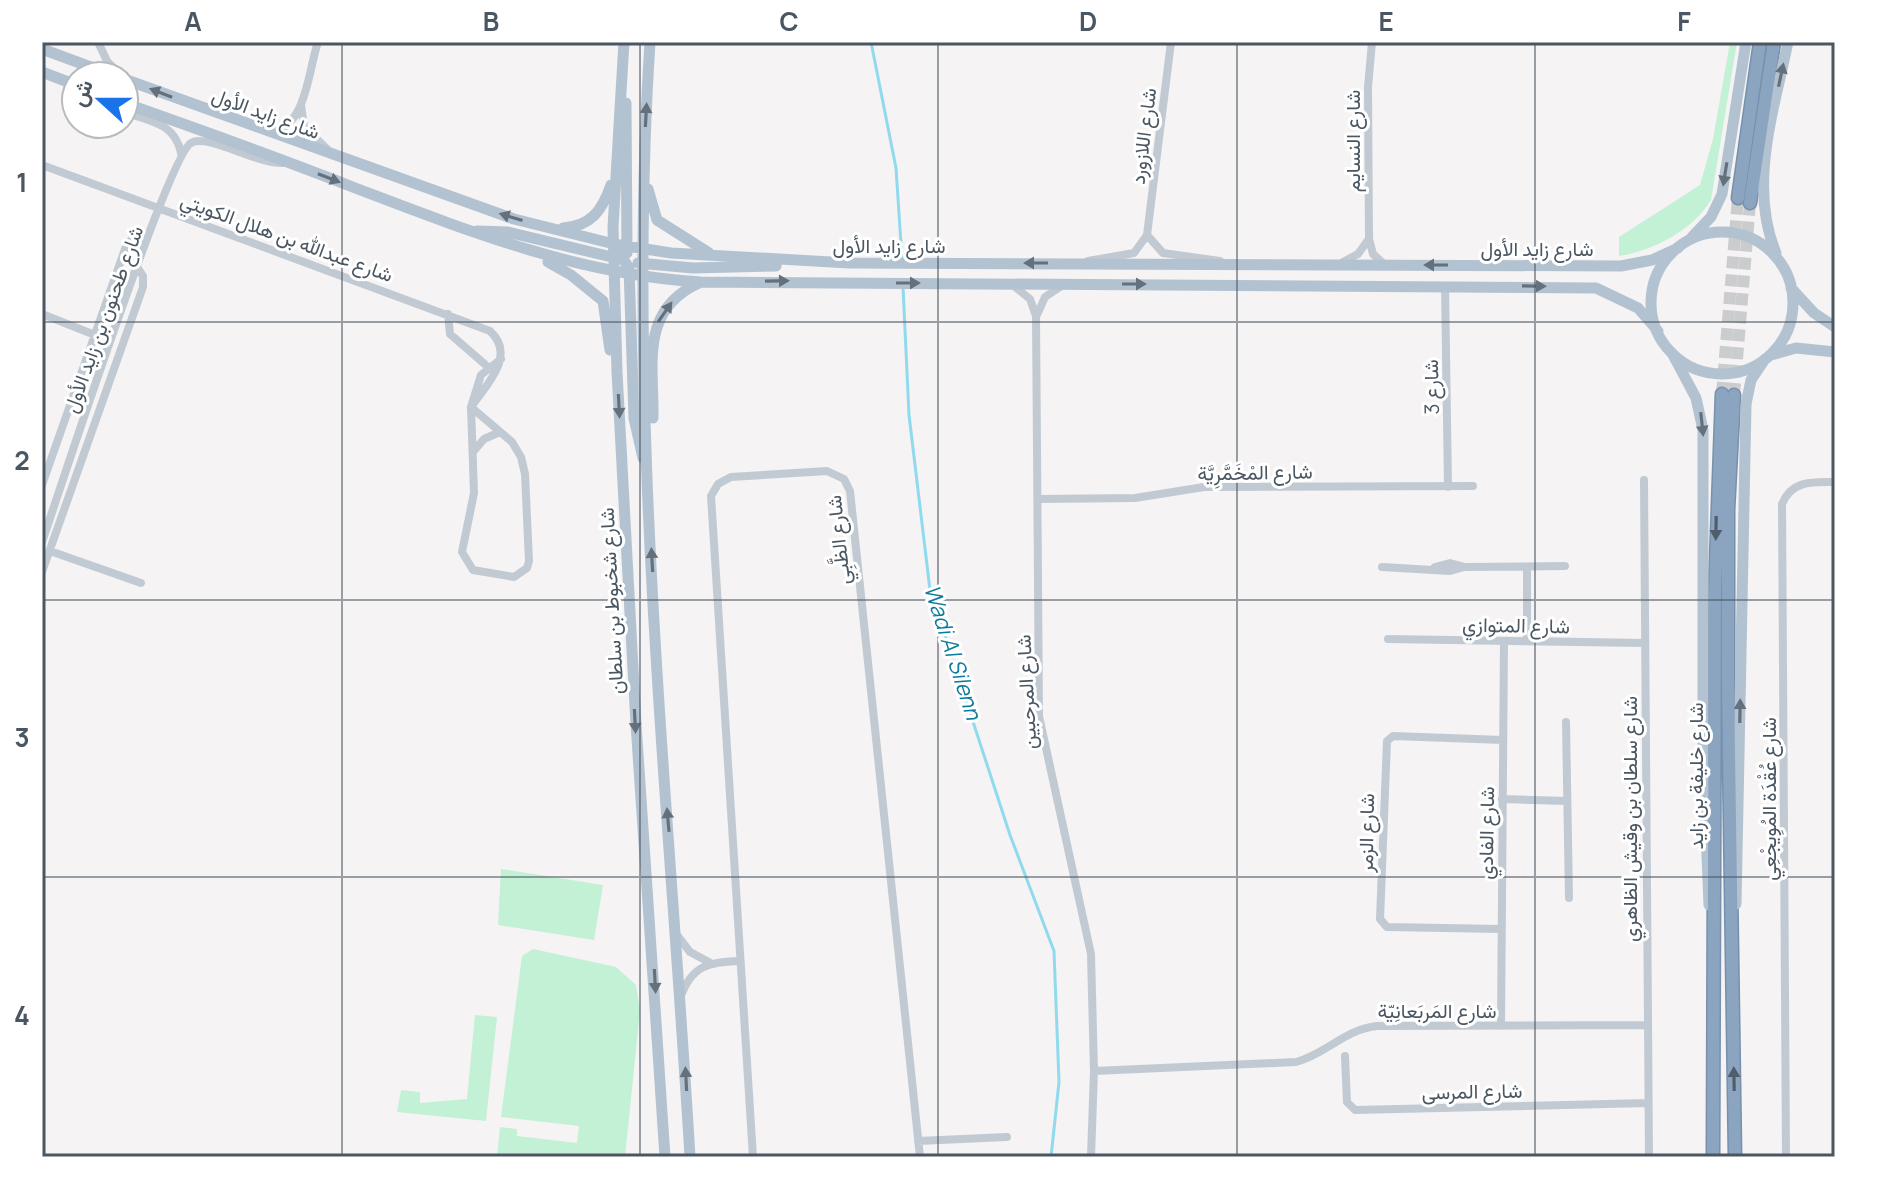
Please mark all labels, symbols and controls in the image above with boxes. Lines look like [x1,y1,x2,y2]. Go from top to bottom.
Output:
text: A [184,3,202,39]
text: B [483,3,499,39]
text: C [779,3,799,39]
text: D [1079,3,1097,39]
text: E [1378,3,1394,39]
text: F [1677,3,1691,39]
north arrow [60,60,140,140]
one-way arrow [1775,62,1788,87]
text: ش [63,75,100,111]
street label: شارع زايد الأول [208,81,324,146]
one-way arrow [149,86,173,99]
street label: شارع اللازورد [1124,86,1163,186]
street label: شارع النسايم [1339,90,1367,192]
one-way arrow [639,102,652,127]
one-way arrow [1718,162,1731,187]
text: 1 [16,164,28,200]
one-way arrow [317,172,341,185]
street label: شارع عبدالله بن هلال الكويتي [176,186,397,292]
one-way arrow [499,211,523,223]
street label: شارع طحنون بن زايد الأول [57,222,150,417]
street label: شارع زايد الأول [833,232,945,260]
street label: شارع زايد الأول [1481,235,1593,263]
one-way arrow [1023,257,1048,269]
one-way arrow [1423,259,1448,271]
one-way arrow [765,275,790,287]
one-way arrow [896,277,921,289]
one-way arrow [1122,278,1147,290]
one-way arrow [1522,280,1547,293]
one-way arrow [657,301,672,322]
street label: شارع 3 [1417,359,1446,415]
one-way arrow [613,394,626,419]
one-way arrow [1695,412,1708,437]
text: 2 [14,442,30,478]
street label: شارع المْخَمَّرِيَّة [1197,457,1313,489]
street label: شارع الظَّبِي [820,493,860,586]
street label: شارع شخبوط بن سلطان [593,507,630,695]
one-way arrow [1710,516,1722,541]
one-way arrow [645,547,658,572]
water label: Wadi Al Silenn [917,581,989,724]
street label: شارع المتوازي [1462,611,1570,643]
street label: شارع المرحبين [1010,634,1043,750]
street label: شارع سلطان بن وقيش الظاهري [1616,696,1647,942]
one-way arrow [1734,698,1747,723]
street label: شارع خليفة بن زايد [1682,703,1710,849]
one-way arrow [629,709,642,734]
street label: شارع عُقْدَة المُوِيجْعِي [1755,717,1786,881]
text: 3 [14,719,30,755]
street label: شارع الفادي [1472,786,1504,880]
street label: شارع الزمر [1352,793,1381,874]
one-way arrow [661,807,674,832]
one-way arrow [649,969,662,994]
text: 4 [14,997,30,1033]
street label: شارع المَربَعانِيّة [1377,997,1497,1025]
one-way arrow [679,1066,692,1091]
one-way arrow [1728,1066,1740,1091]
street label: شارع المرسى [1421,1077,1523,1106]

